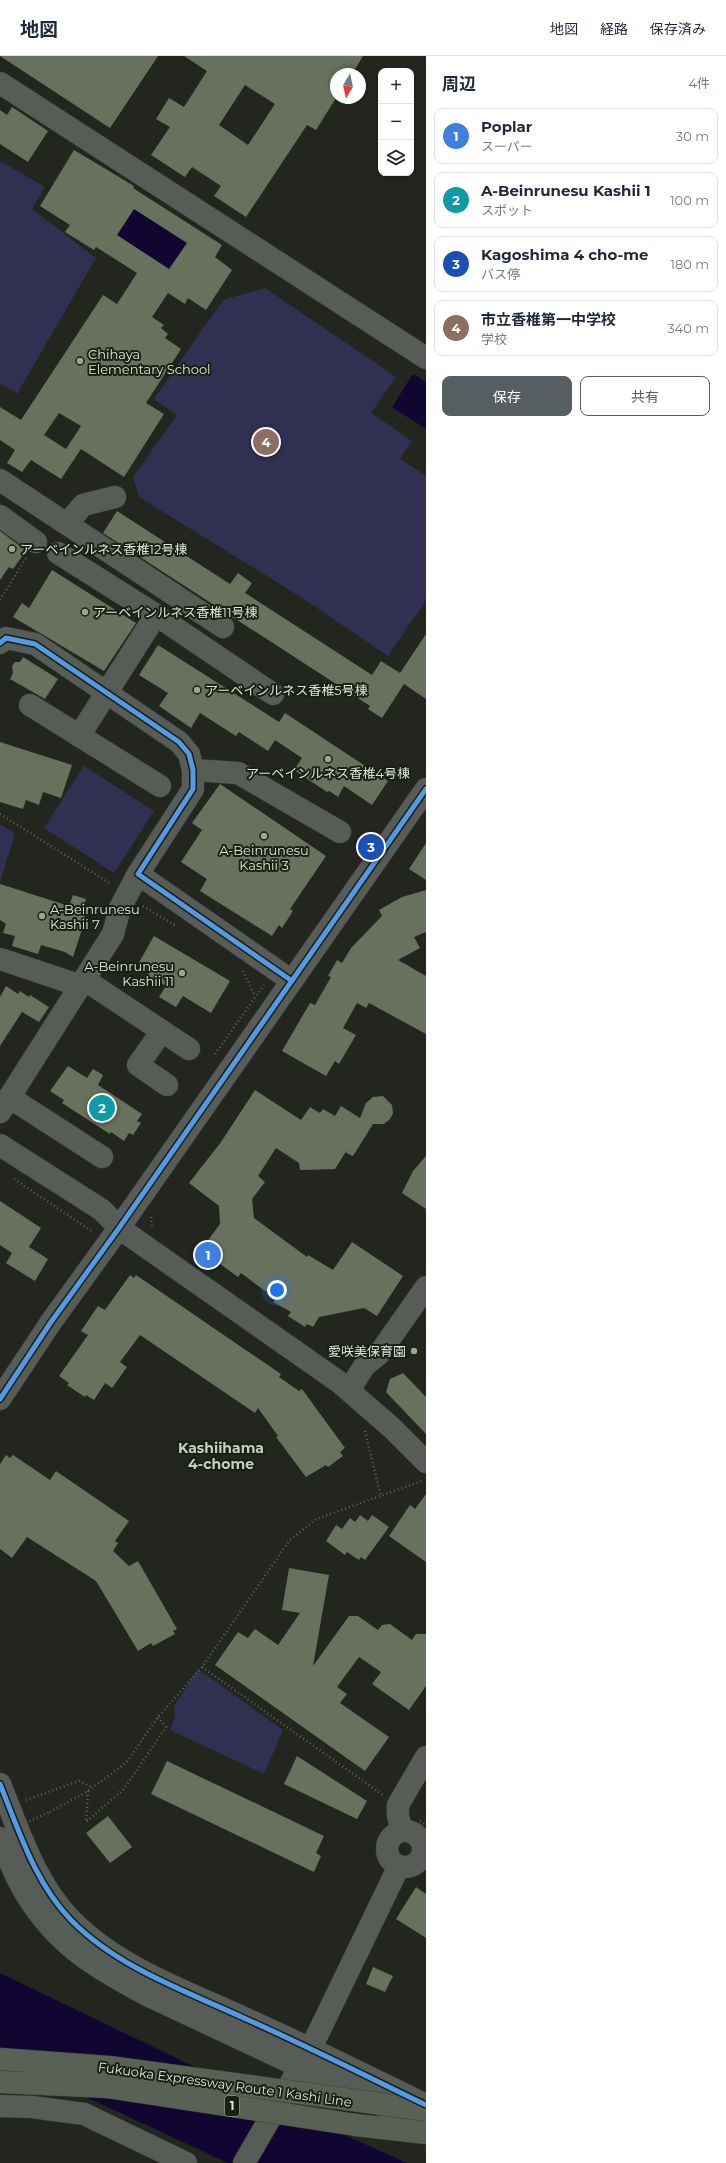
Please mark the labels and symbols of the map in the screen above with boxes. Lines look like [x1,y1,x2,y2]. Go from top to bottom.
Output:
north arrow [330,68,366,104]
place label: Chihaya Elementary School [88,346,211,377]
marker: Chihaya Elementary School [75,356,85,366]
pin: 4 [253,427,279,457]
place label: アーベインルネス香椎12号棟 [20,541,187,557]
marker: アーベインルネス香椎12号棟 [7,544,17,554]
place label: アーベインルネス香椎11号棟 [93,604,258,620]
marker: アーベインルネス香椎11号棟 [80,607,90,617]
place label: アーベインルネス香椎5号棟 [205,682,368,698]
marker: アーベインルネス香椎5号棟 [192,685,202,695]
marker: アーベインルネス香椎4号棟 [323,754,333,764]
place label: アーベインルネス香椎4号棟 [246,765,410,781]
marker: A-Beinrunesu Kashii 3 [259,831,269,841]
pin: 3 [358,832,384,862]
place label: A-Beinrunesu Kashii 3 [219,842,309,873]
place label: A-Beinrunesu Kashii 7 [50,901,140,932]
marker: A-Beinrunesu Kashii 7 [37,911,47,921]
place label: A-Beinrunesu Kashii 11 [84,958,174,989]
marker: A-Beinrunesu Kashii 11 [177,968,187,978]
pin: 2 [89,1093,115,1123]
pin: 1 [195,1240,221,1270]
your location [267,1280,287,1300]
place label: 愛咲美保育園 [328,1343,406,1359]
marker: 愛咲美保育園 [409,1346,419,1356]
district label: Kashiihama 4-chome [178,1439,264,1473]
street label: Fukuoka Expressway Route 1 Kashi Line [97,2058,353,2110]
road number: 1 [225,2096,239,2116]

